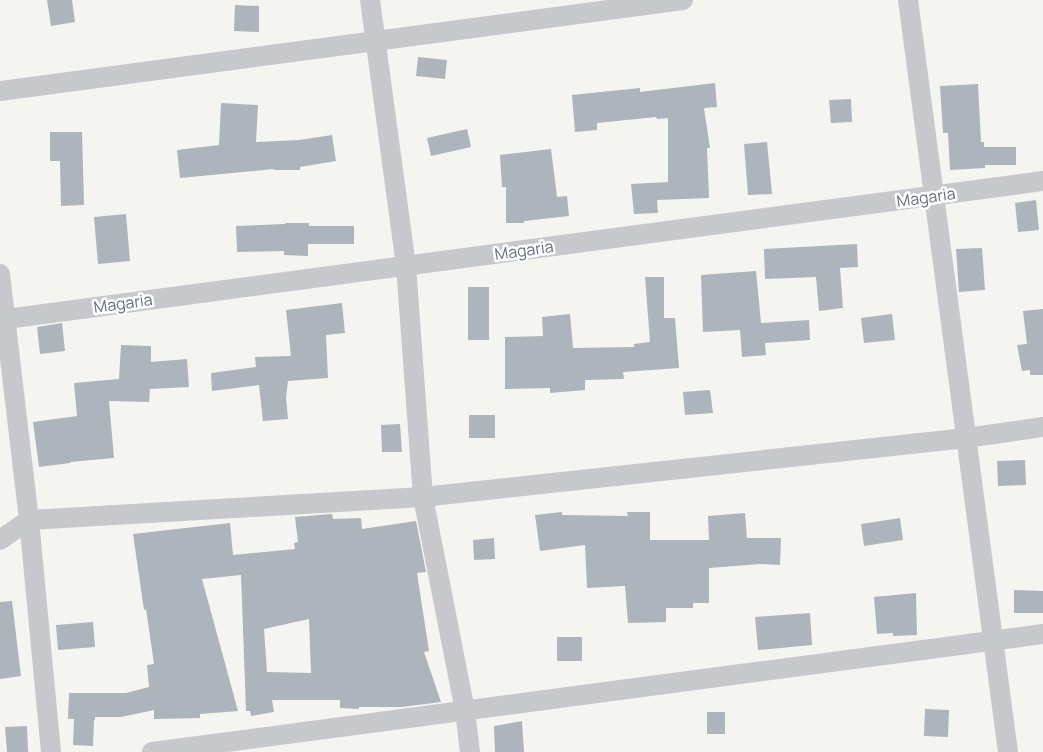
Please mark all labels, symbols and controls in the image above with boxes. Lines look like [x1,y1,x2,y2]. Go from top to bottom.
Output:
street label: Magaria [895,182,957,212]
street label: Magaria [493,235,555,265]
street label: Magaria [92,288,154,318]

